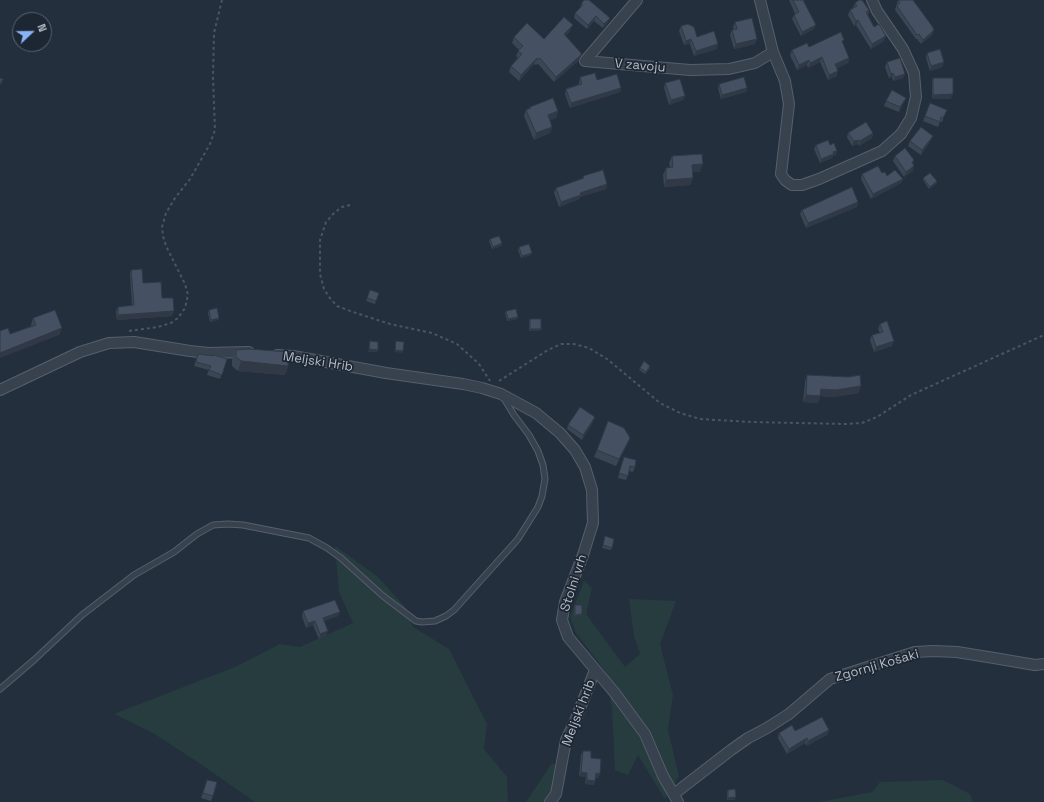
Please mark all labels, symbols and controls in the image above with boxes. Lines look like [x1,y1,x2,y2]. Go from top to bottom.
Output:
north arrow [12,12,52,52]
text: N [34,22,50,34]
street label: V zavoju [614,56,666,76]
street label: Meljski Hrib [282,349,354,375]
street label: Stolni vrh [557,552,591,614]
street label: Zgornji Košaki [833,647,921,685]
street label: Meljski hrib [559,677,599,749]

